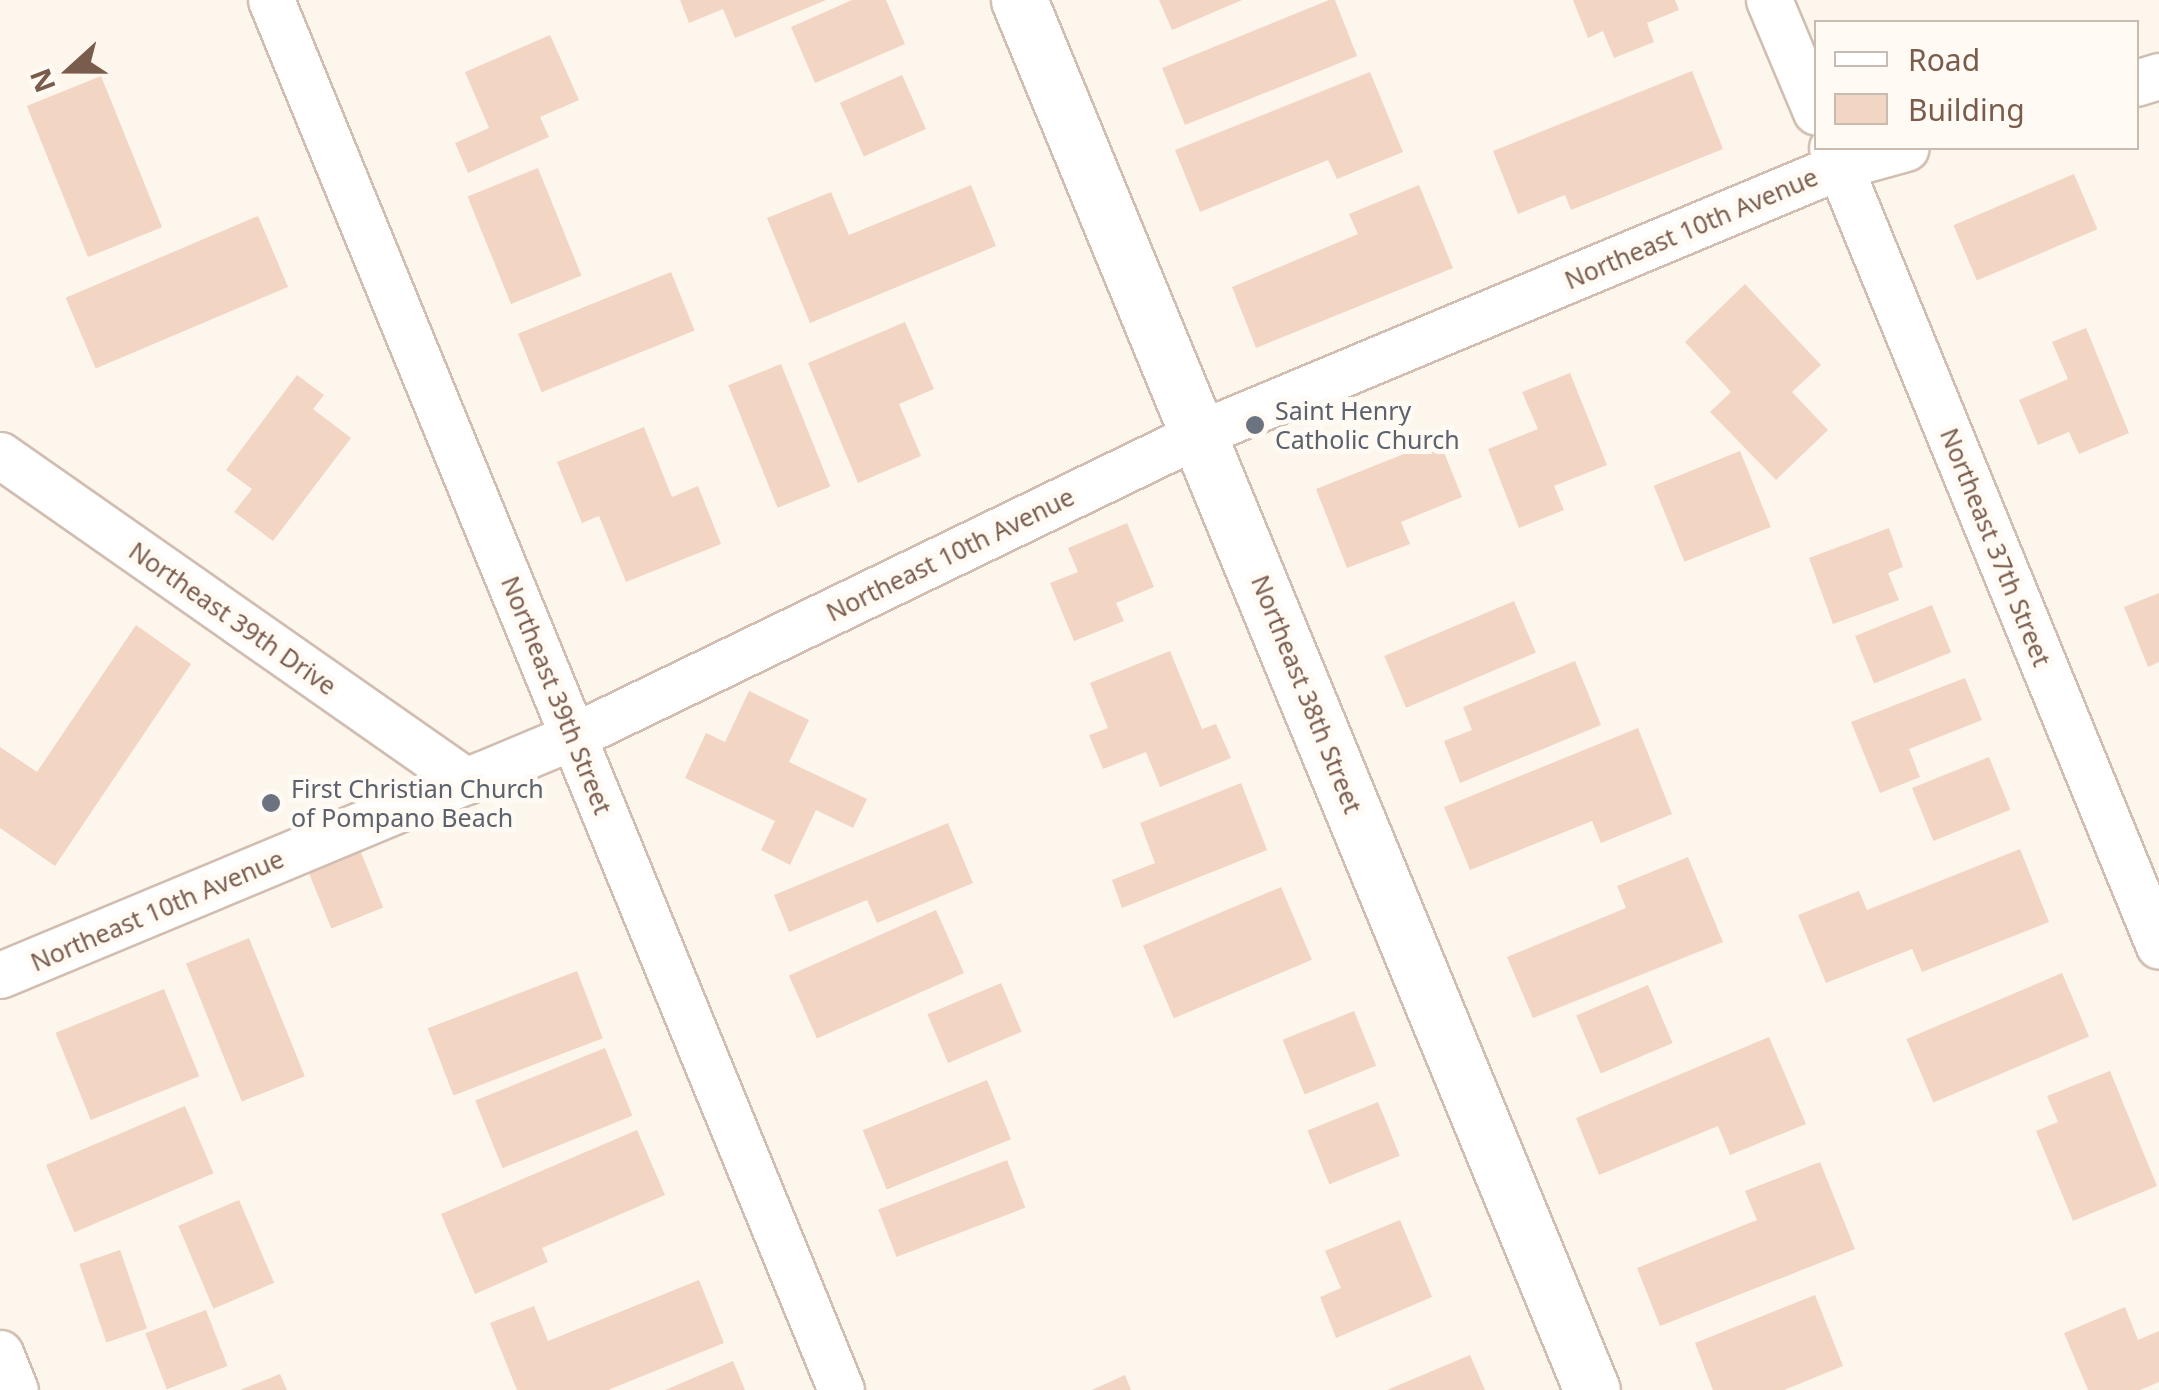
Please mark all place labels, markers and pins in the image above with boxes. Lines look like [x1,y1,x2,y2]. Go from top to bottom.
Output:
place label: Saint Henry Catholic Church [1275,396,1460,455]
marker: Saint Henry Catholic Church [1244,414,1266,436]
place label: First Christian Church of Pompano Beach [291,774,544,833]
marker: First Christian Church of Pompano Beach [260,792,282,814]

